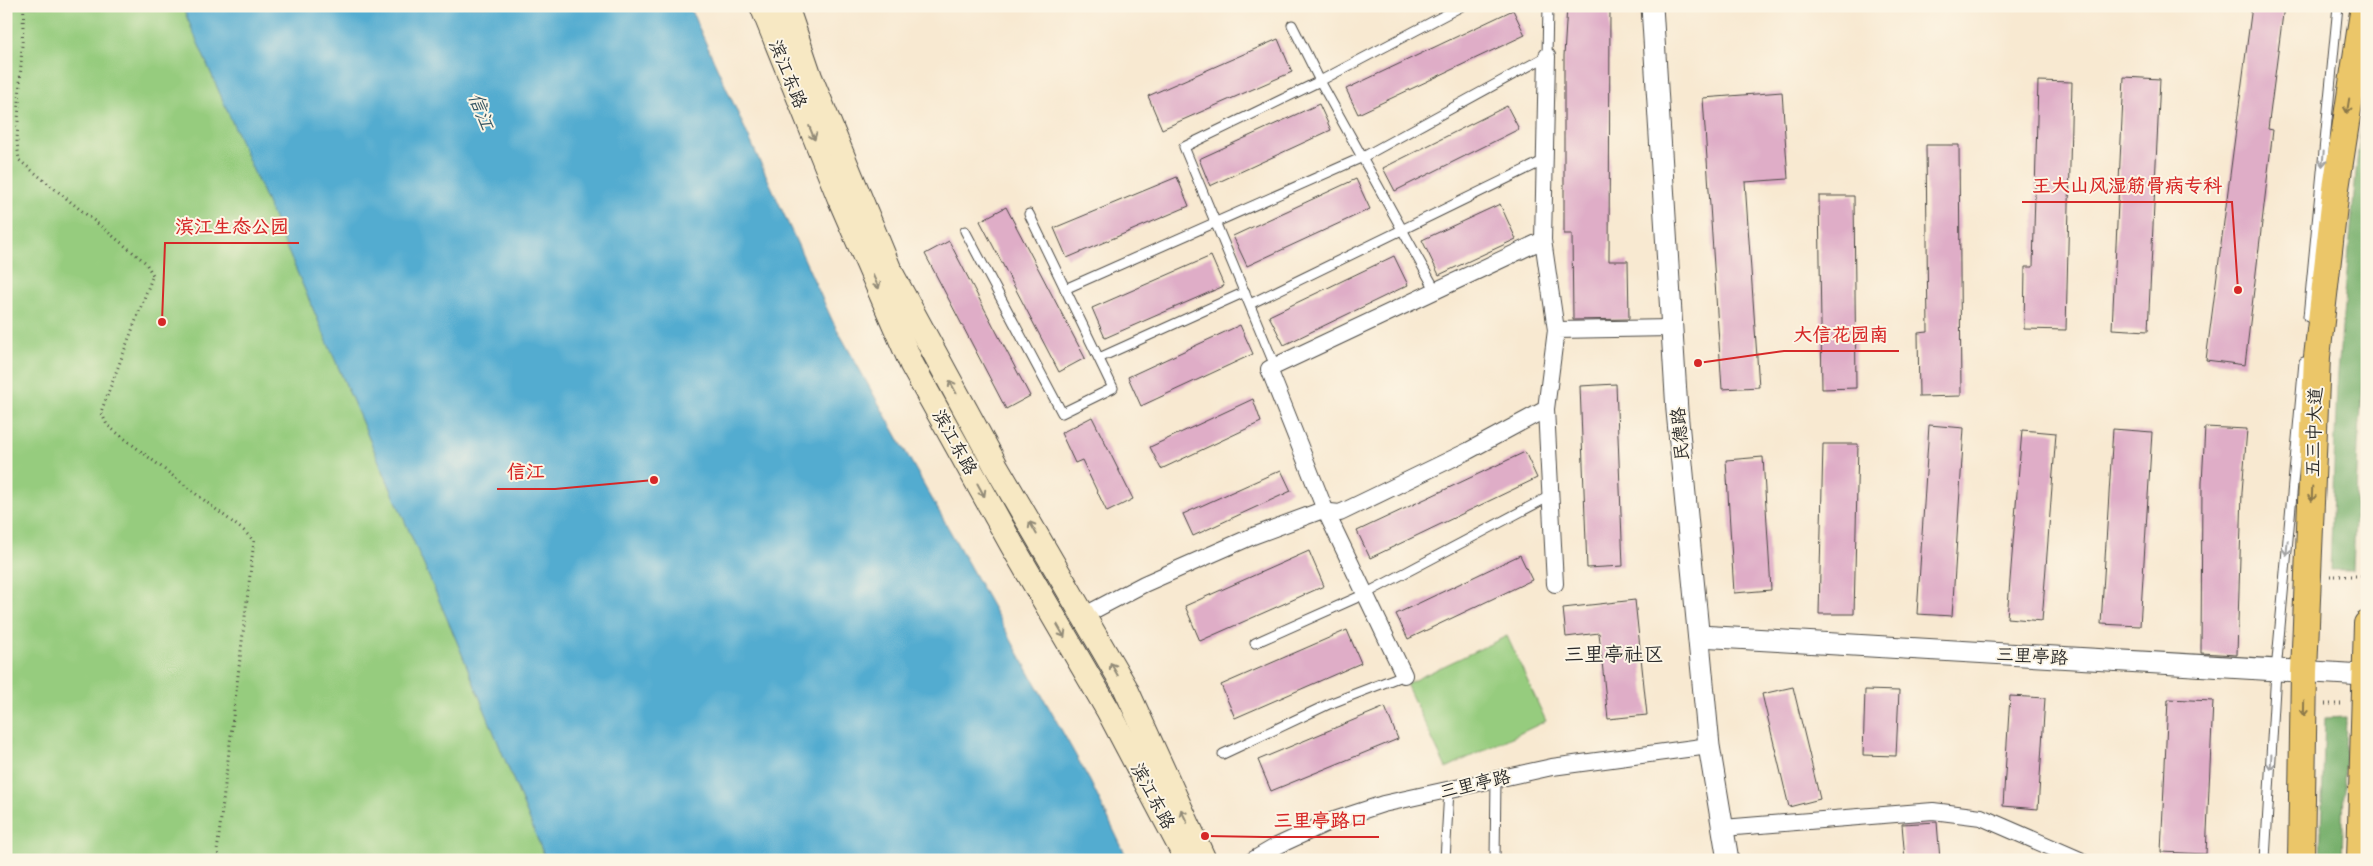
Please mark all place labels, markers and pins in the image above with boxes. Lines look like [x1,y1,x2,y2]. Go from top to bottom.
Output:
callout: 王大山风湿筋骨病专科 [2022,168,2232,202]
callout: 滨江生态公园 [165,209,299,243]
callout: 大信花园南 [1784,317,1899,351]
callout: 信江 [497,455,555,489]
callout: 三里亭路口 [1264,803,1379,837]

